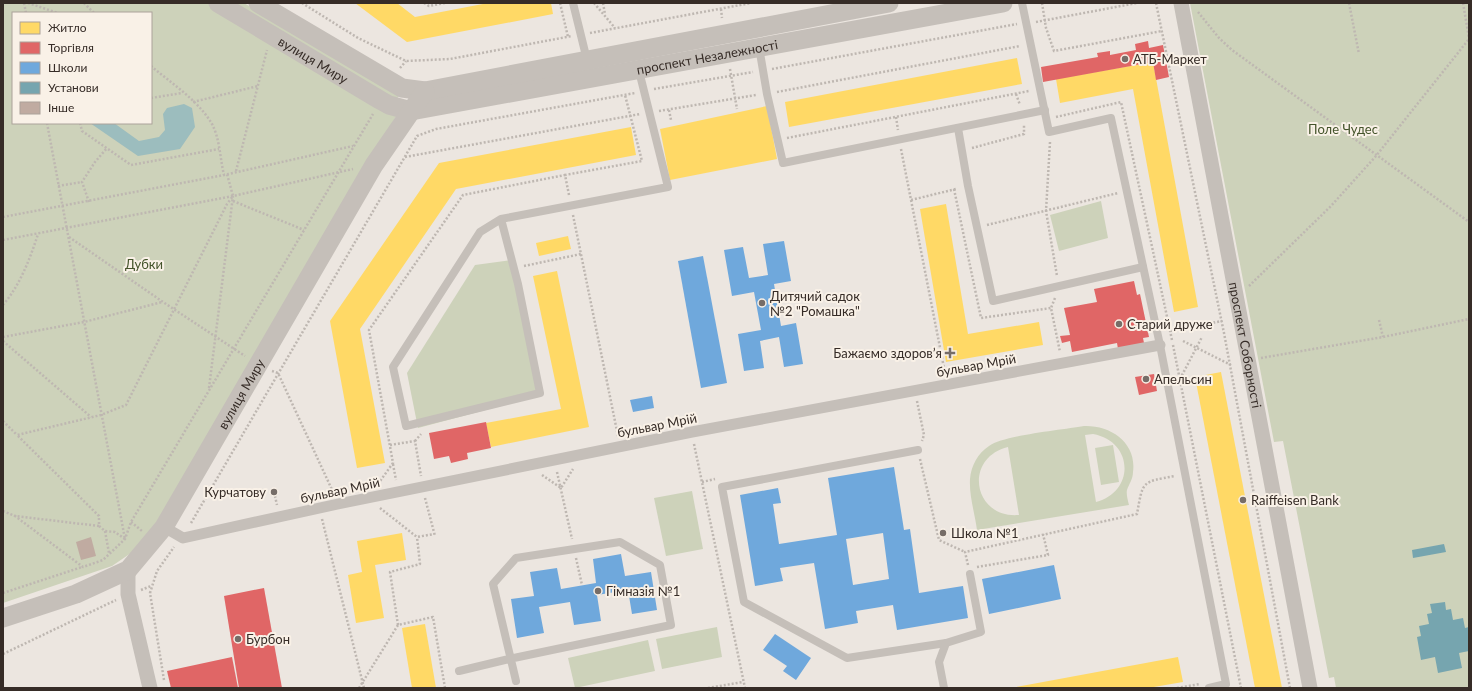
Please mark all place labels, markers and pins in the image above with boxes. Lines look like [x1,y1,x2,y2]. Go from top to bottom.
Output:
place label: АТБ-Маркет [1133,51,1207,67]
marker: АТБ-Маркет [1120,54,1130,64]
place label: Дитячий садок №2 "Ромашка" [770,288,860,319]
marker: Дитячий садок №2 "Ромашка" [757,298,767,308]
place label: Старий друже [1127,316,1213,332]
marker: Старий друже [1114,319,1124,329]
place label: Бажаємо здоровʼя [833,345,942,361]
marker: Бажаємо здоровʼя [945,348,955,358]
place label: Апельсин [1154,371,1212,387]
marker: Апельсин [1141,374,1151,384]
place label: Курчатову [204,484,266,500]
marker: Курчатову [269,487,279,497]
place label: Raiffeisen Bank [1251,492,1339,508]
marker: Raiffeisen Bank [1238,495,1248,505]
place label: Школа №1 [951,525,1019,541]
marker: Школа №1 [938,528,948,538]
place label: Гімназія №1 [606,583,680,599]
marker: Гімназія №1 [593,586,603,596]
place label: Бурбон [246,631,290,647]
marker: Бурбон [233,634,243,644]

